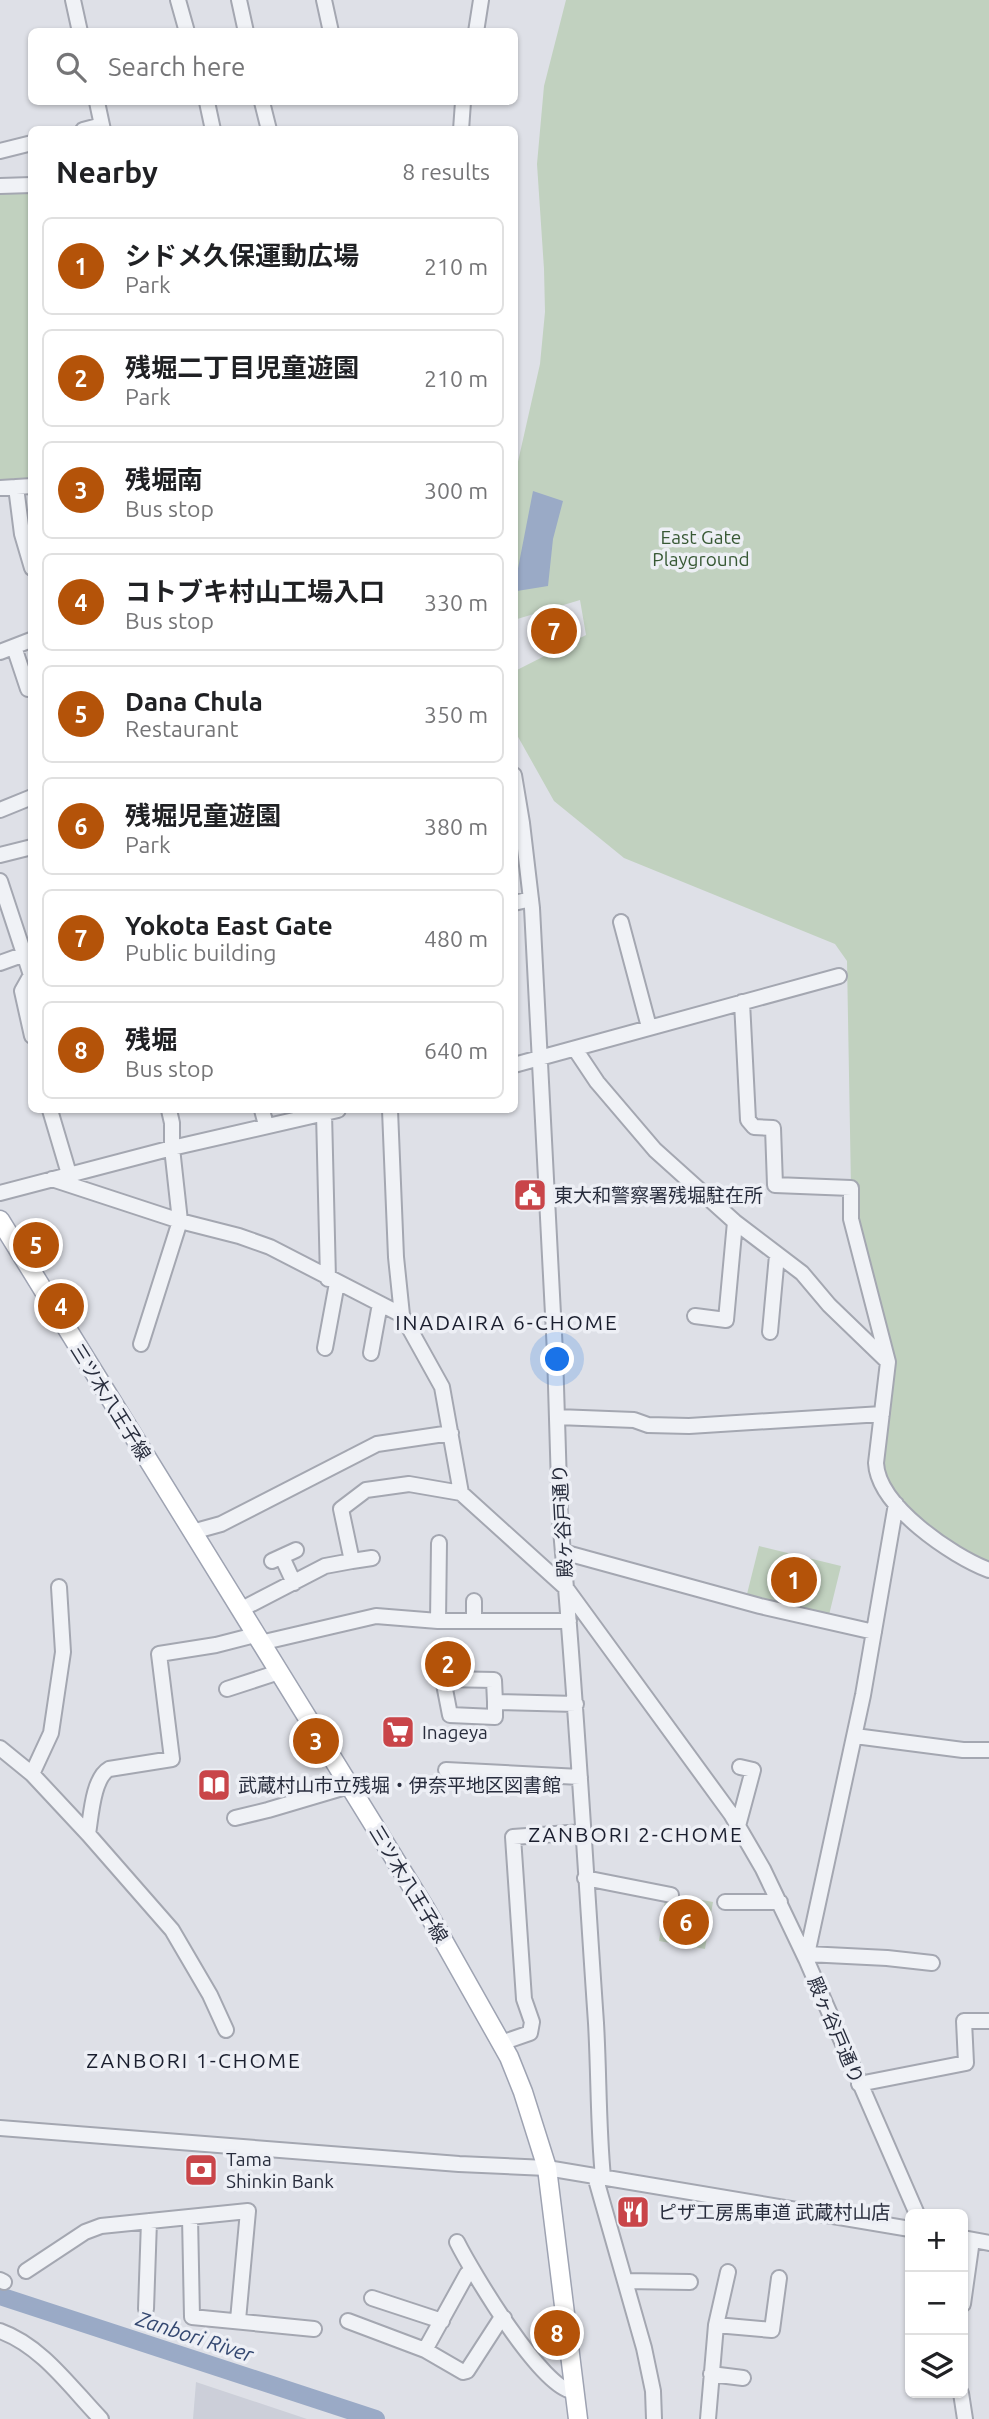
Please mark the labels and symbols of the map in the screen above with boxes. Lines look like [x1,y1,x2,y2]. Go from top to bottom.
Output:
park label: East Gate Playground [652,526,750,570]
pin: 7 [531,605,577,657]
public building icon: 東大和警察署残堀駐在所 [511,1176,549,1214]
place label: 東大和警察署残堀駐在所 [554,1184,763,1206]
pin: 5 [13,1219,59,1271]
pin: 4 [38,1280,84,1332]
district label: INADAIRA 6-CHOME [395,1310,619,1334]
street label: 三ツ木八王子線 [66,1340,156,1464]
your location [540,1342,574,1376]
street label: 殿ヶ谷戸通り [548,1463,576,1579]
pin: 1 [771,1554,817,1606]
pin: 2 [425,1638,471,1690]
supermarket icon: Inageya [379,1713,417,1751]
pin: 3 [293,1715,339,1767]
place label: Inageya [422,1721,488,1743]
library icon: 武蔵村山市立残堀・伊奈平地区図書館 [195,1766,233,1804]
place label: 武蔵村山市立残堀・伊奈平地区図書館 [238,1774,561,1796]
street label: 三ツ木八王子線 [365,1821,453,1947]
district label: ZANBORI 2-CHOME [528,1822,744,1846]
pin: 6 [663,1896,709,1948]
street label: 殿ヶ谷戸通り [804,1973,868,2087]
district label: ZANBORI 1-CHOME [86,2048,302,2072]
place label: Tama Shinkin Bank [226,2148,334,2192]
bank icon: Tama Shinkin Bank [182,2151,220,2189]
restaurant icon: ピザ工房馬車道 武蔵村山店 [614,2193,652,2231]
place label: ピザ工房馬車道 武蔵村山店 [658,2201,890,2223]
water label: Zanbori River [132,2305,258,2367]
pin: 8 [534,2307,580,2359]

